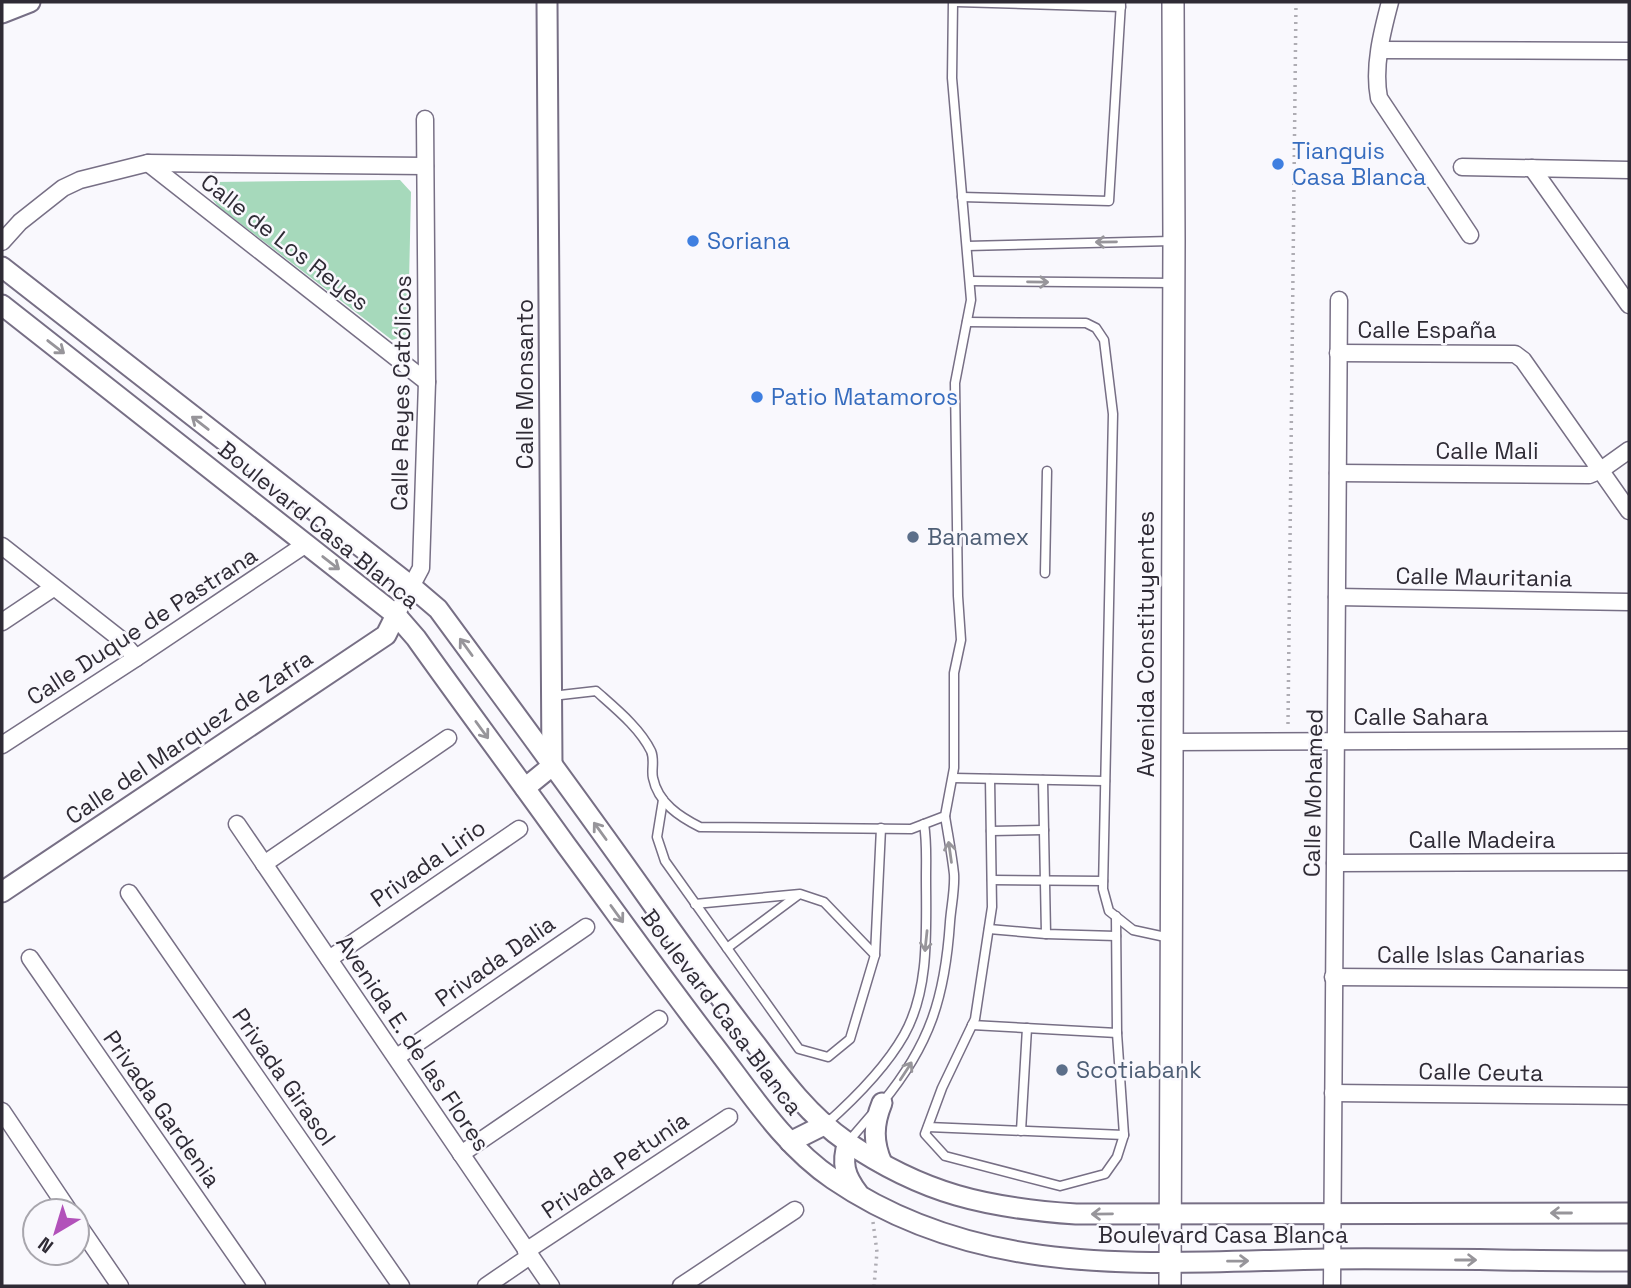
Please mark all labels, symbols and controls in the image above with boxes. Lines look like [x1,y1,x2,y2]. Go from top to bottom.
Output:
place label: Tianguis Casa Blanca [1292,136,1426,192]
marker: Tianguis Casa Blanca [1270,156,1286,172]
street label: Calle de Los Reyes [195,167,375,317]
place label: Soriana [707,226,790,256]
marker: Soriana [685,233,701,249]
one-way arrow [1095,236,1118,249]
street label: Calle Reyes Católicos [384,275,418,511]
one-way arrow [1026,275,1049,289]
street label: Calle Monsanto [510,299,540,469]
street label: Calle España [1357,315,1497,345]
one-way arrow [46,339,64,354]
place label: Patio Matamoros [771,382,958,412]
marker: Patio Matamoros [749,389,765,405]
one-way arrow [191,415,209,430]
street label: Boulevard Casa Blanca [212,434,426,616]
street label: Calle Mali [1435,436,1539,466]
street label: Avenida Constituyentes [1131,511,1161,777]
place label: Banamex [927,522,1029,552]
marker: Banamex [905,529,921,545]
street label: Calle Duque de Pastrana [21,540,263,712]
one-way arrow [321,555,339,571]
street label: Calle Mauritania [1395,560,1573,594]
one-way arrow [459,638,474,657]
street label: Calle del Marquez de Zafra [60,643,318,831]
street label: Calle Sahara [1354,702,1488,732]
street label: Calle Mohamed [1297,709,1329,877]
one-way arrow [475,720,489,739]
street label: Privada Lirio [365,812,491,914]
one-way arrow [593,822,608,841]
street label: Calle Madeira [1408,825,1556,855]
one-way arrow [944,841,957,864]
street label: Boulevard Casa Blanca [635,903,809,1121]
one-way arrow [609,904,624,923]
street label: Privada Dalia [429,909,561,1013]
street label: Avenida E. de las Flores [329,929,497,1157]
one-way arrow [919,929,932,952]
street label: Calle Islas Canarias [1377,940,1585,970]
street label: Privada Girasol [225,1002,343,1152]
street label: Privada Gardenia [97,1025,227,1193]
place label: Scotiabank [1076,1055,1202,1085]
street label: Calle Ceuta [1418,1056,1544,1088]
one-way arrow [899,1061,913,1081]
marker: Scotiabank [1054,1062,1070,1078]
street label: Privada Petunia [536,1105,694,1225]
north arrow [21,1197,91,1267]
one-way arrow [1550,1206,1573,1220]
one-way arrow [1091,1207,1114,1221]
street label: Boulevard Casa Blanca [1098,1220,1348,1250]
text: N [33,1231,59,1259]
one-way arrow [1454,1253,1477,1267]
one-way arrow [1227,1254,1250,1268]

